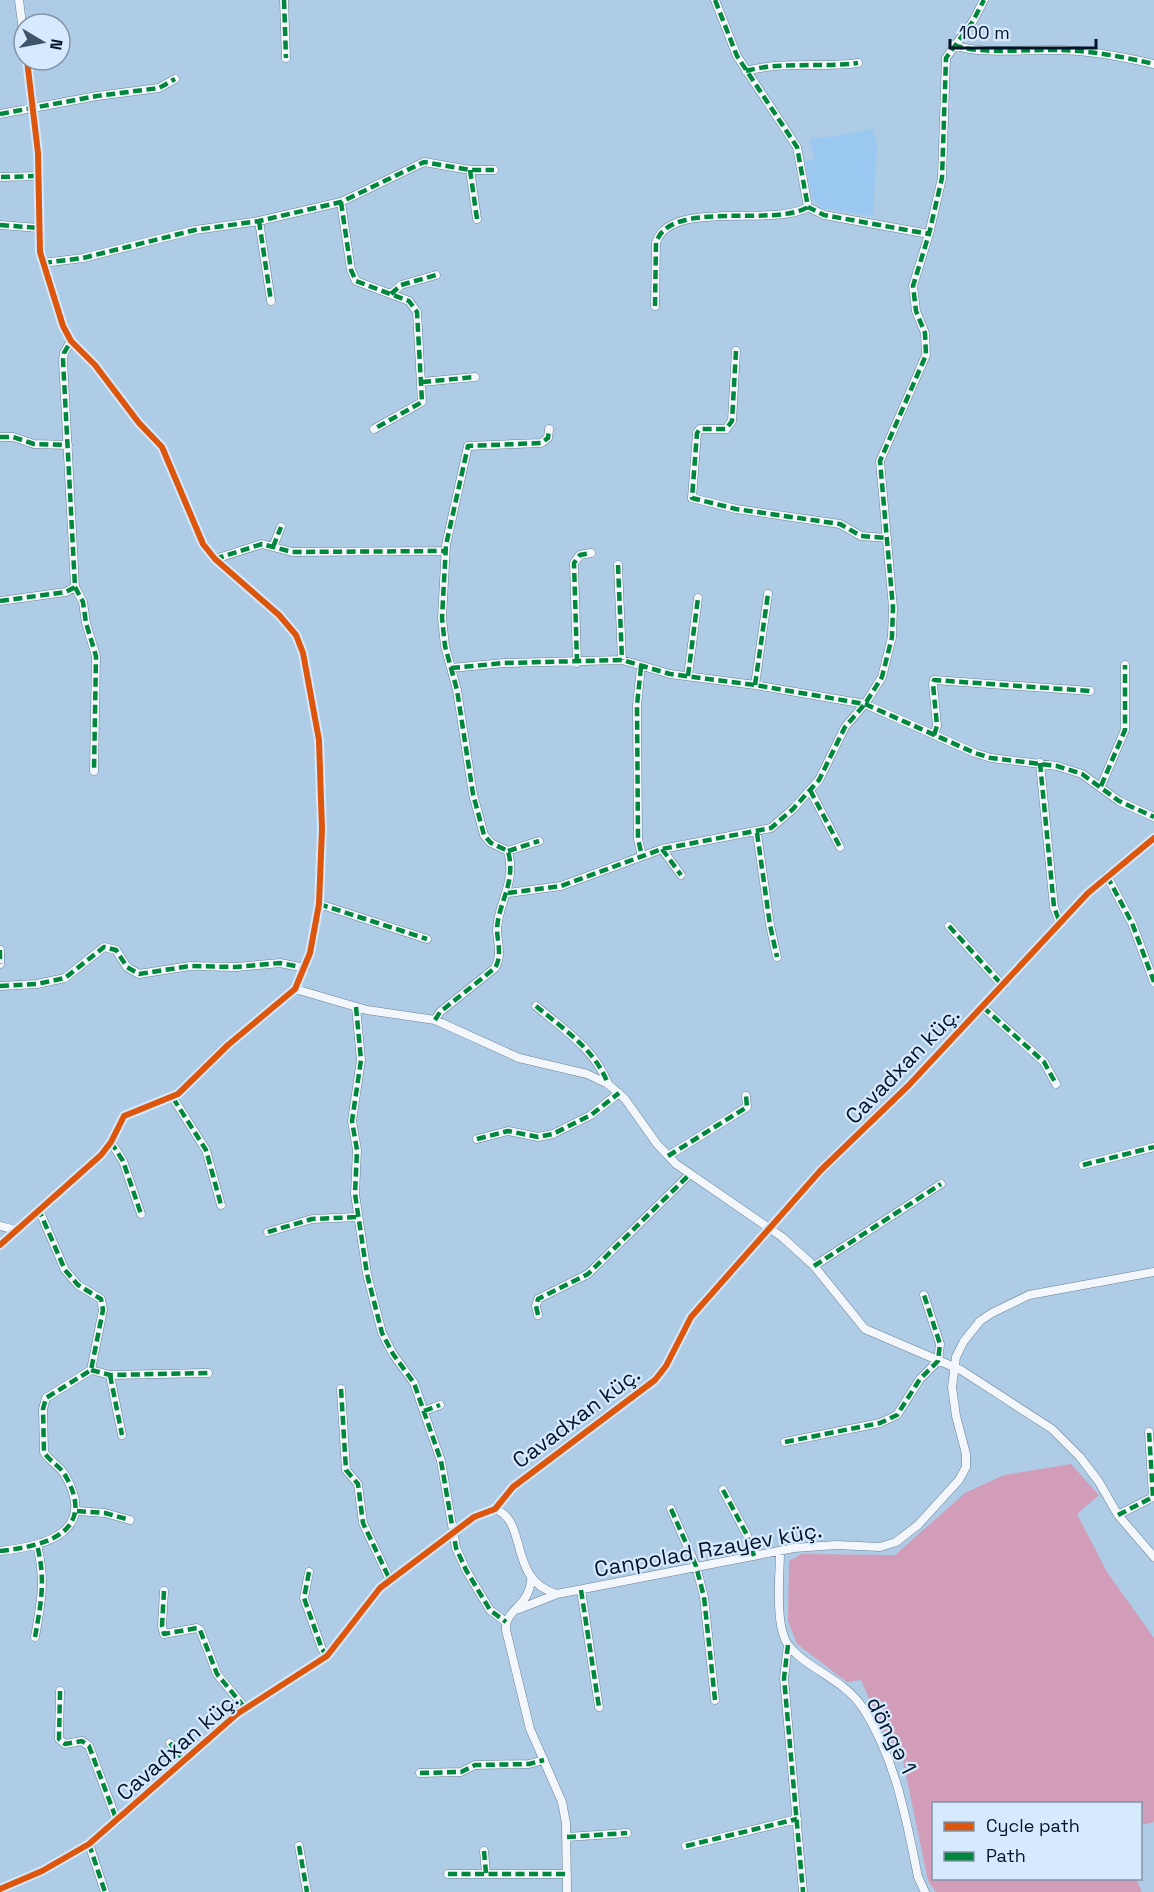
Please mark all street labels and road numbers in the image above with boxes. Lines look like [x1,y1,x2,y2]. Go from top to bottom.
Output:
street label: Cavadxan küç. [839,1000,965,1130]
street label: Cavadxan küç. [507,1360,645,1474]
street label: Canpolad Rzayev küç. [592,1515,824,1583]
street label: Cavadxan küç. [110,1685,244,1807]
street label: döngə 1 [861,1692,923,1778]

